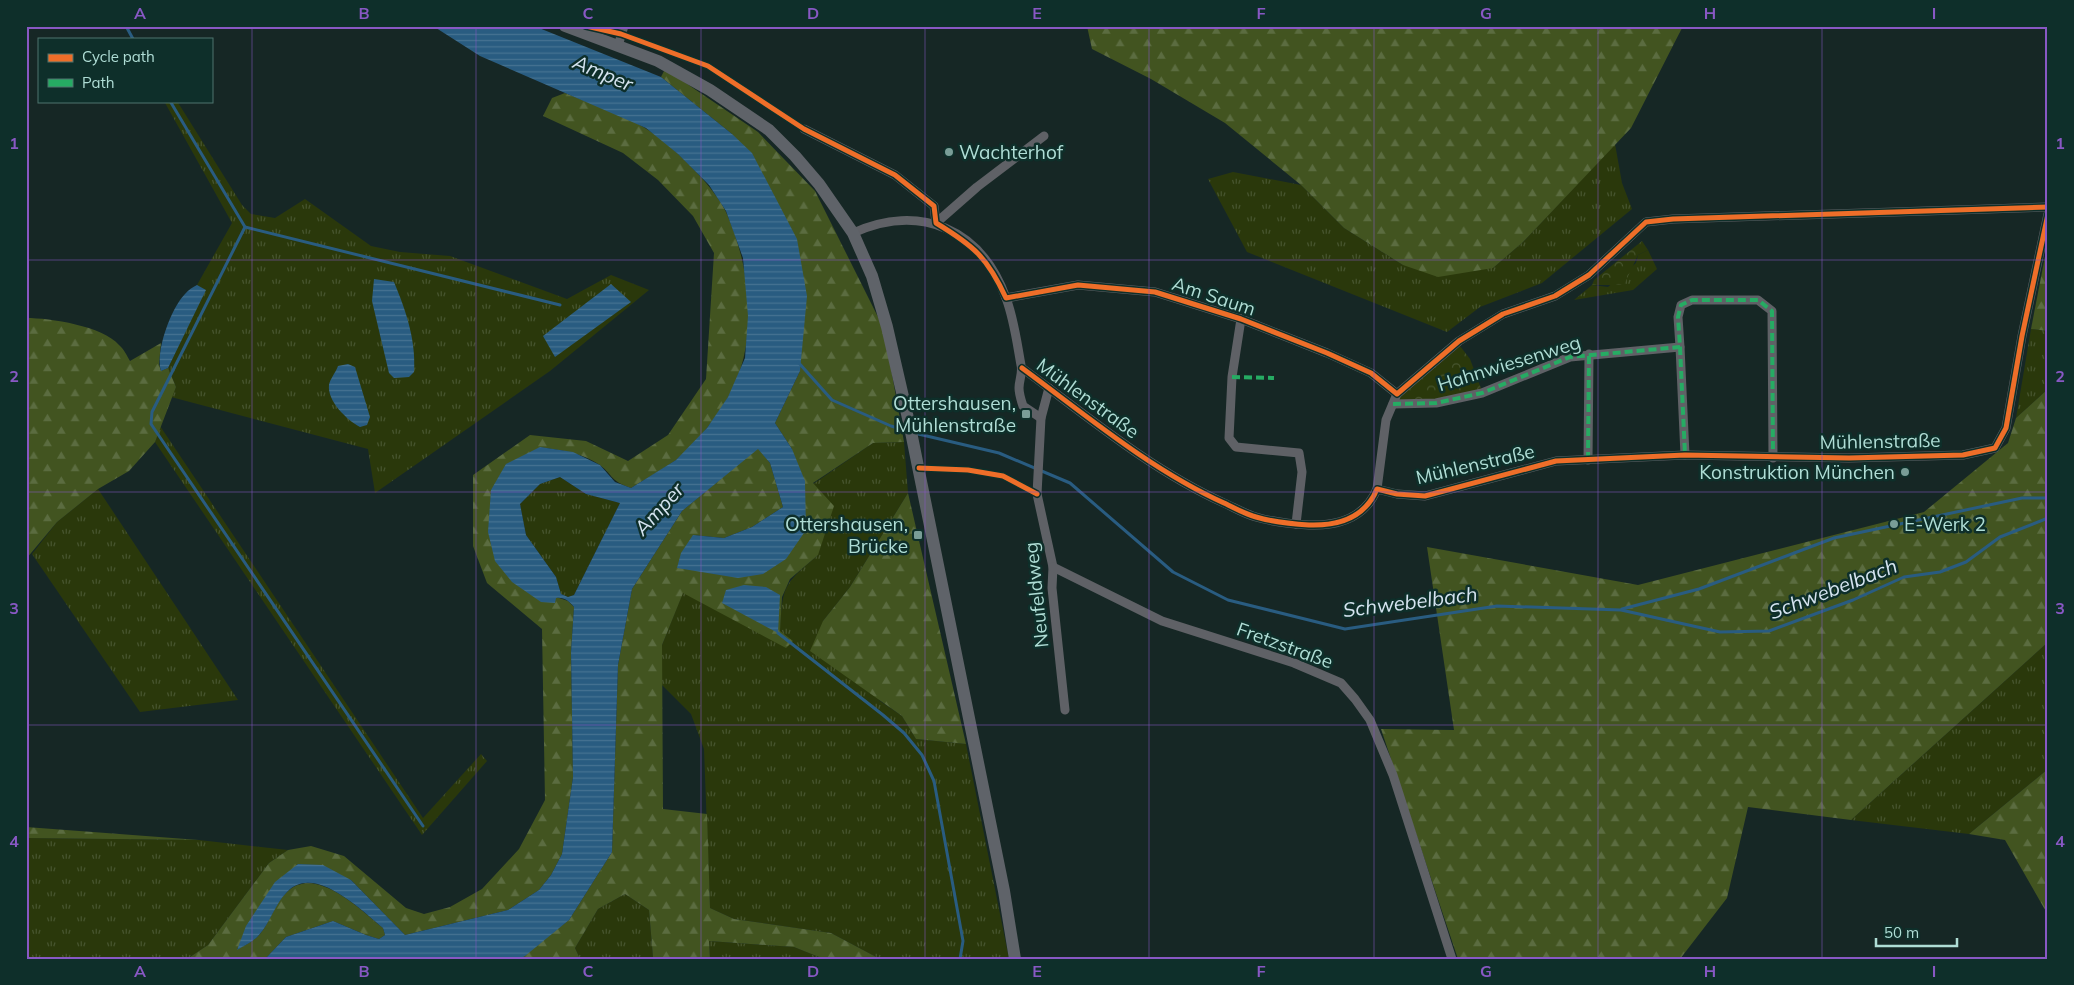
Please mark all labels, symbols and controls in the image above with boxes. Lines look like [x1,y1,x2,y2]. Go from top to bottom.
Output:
text: A [134,3,146,23]
text: B [358,3,370,23]
text: C [583,3,594,23]
text: D [807,3,819,23]
text: E [1032,3,1042,23]
text: F [1256,3,1266,23]
text: G [1480,3,1492,23]
text: H [1704,3,1716,23]
text: I [1932,3,1936,23]
legend [38,38,212,102]
text: Cycle path [82,47,155,66]
water label: Amper [569,48,637,97]
text: Path [82,73,114,92]
text: 1 [9,133,19,153]
text: 1 [2055,133,2065,153]
place label: Wachterhof [959,140,1064,164]
marker: Wachterhof [943,146,955,158]
street label: Am Saum [1169,271,1259,321]
street label: Hahnwiesenweg [1435,330,1583,396]
street label: Mühlenstraße [1032,353,1144,443]
text: 2 [9,366,19,386]
text: 2 [2055,366,2065,386]
place label: Ottershausen, Mühlenstraße [893,391,1016,437]
marker: Ottershausen, Mühlenstraße [1020,408,1032,420]
street label: Mühlenstraße [1819,428,1941,454]
street label: Mühlenstraße [1413,439,1537,489]
place label: Konstruktion München [1699,460,1895,484]
marker: Konstruktion München [1899,466,1911,478]
water label: Amper [628,477,689,541]
place label: Ottershausen, Brücke [785,512,908,558]
place label: E-Werk 2 [1904,512,1986,536]
marker: E-Werk 2 [1888,518,1900,530]
marker: Ottershausen, Brücke [912,529,924,541]
street label: Neufeldweg [1019,541,1053,649]
water label: Schwebelbach [1765,553,1900,624]
water label: Schwebelbach [1341,581,1479,622]
text: 3 [9,598,19,618]
text: 3 [2055,598,2065,618]
street label: Fretzstraße [1234,617,1336,673]
text: 4 [9,831,19,851]
text: 4 [2055,831,2065,851]
scale bar [1876,915,1958,947]
text: 50 m [1884,923,1919,942]
text: A [134,961,146,981]
text: B [358,961,370,981]
text: C [583,961,594,981]
text: D [807,961,819,981]
text: E [1032,961,1042,981]
text: F [1256,961,1266,981]
text: G [1480,961,1492,981]
text: H [1704,961,1716,981]
text: I [1932,961,1936,981]

